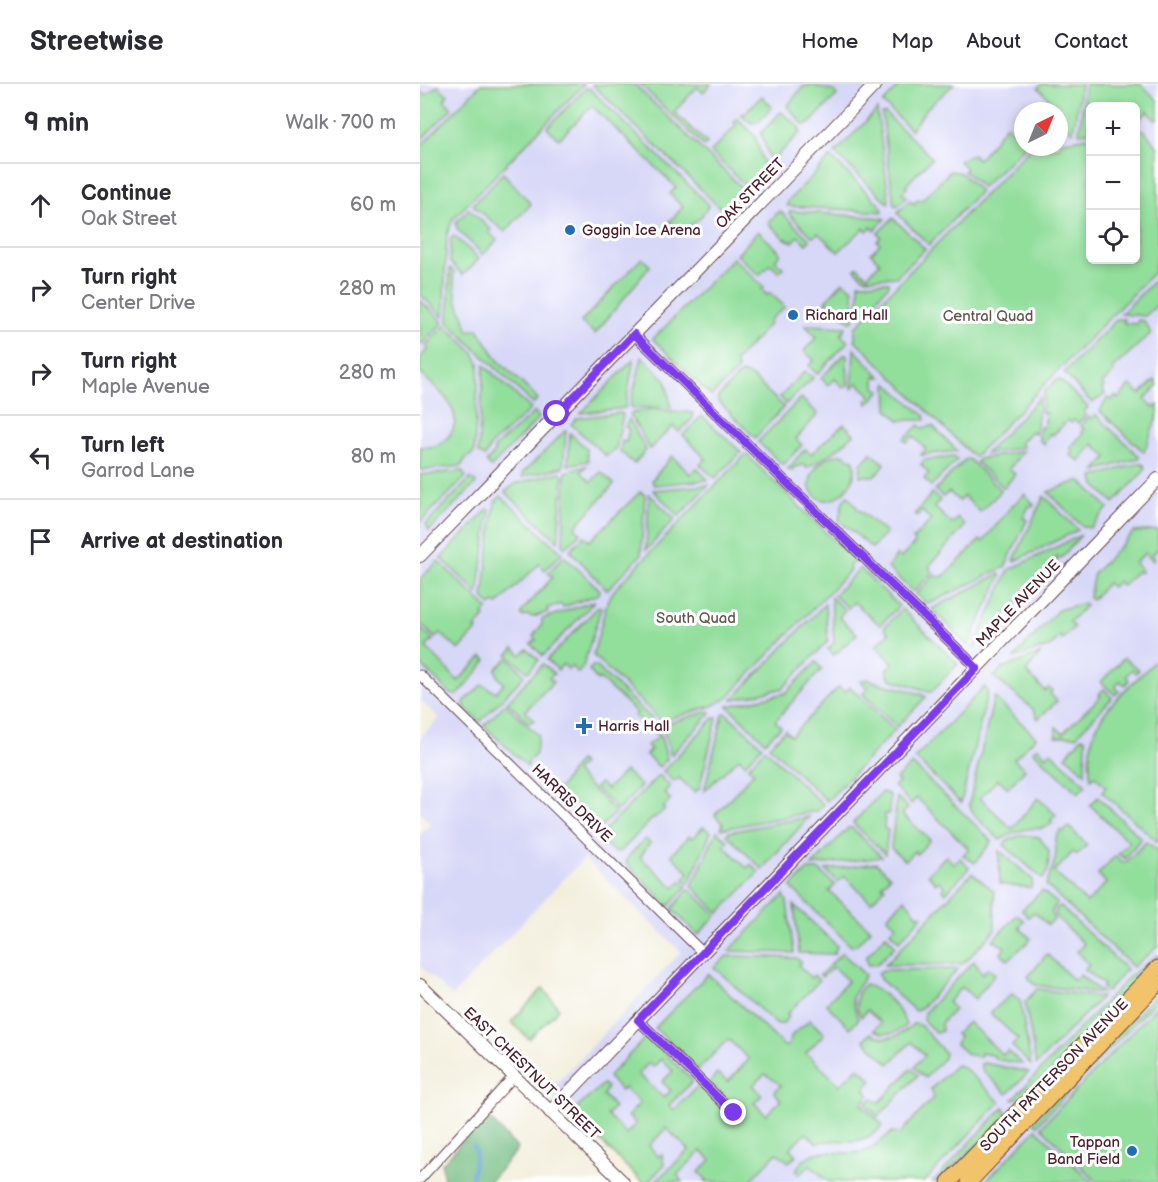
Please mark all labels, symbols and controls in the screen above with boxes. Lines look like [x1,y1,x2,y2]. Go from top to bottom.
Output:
text: Streetwise [30,25,163,58]
text: Home [801,29,858,54]
text: Map [891,29,933,54]
text: About [966,29,1021,54]
text: Contact [1054,29,1128,54]
north arrow [1014,102,1068,156]
map controls [1086,102,1140,264]
button: + [1086,102,1140,156]
text: 9 min [24,108,89,139]
text: Walk · 700 m [286,111,396,135]
street label: OAK STREET [712,154,789,233]
button: − [1086,156,1140,210]
text: Continue [81,180,171,207]
icon: ahead [24,189,57,222]
text: 60 m [350,193,396,217]
text: Oak Street [81,207,177,231]
button: locate [1086,210,1140,264]
place label: Goggin Ice Arena [582,221,701,240]
marker: Goggin Ice Arena [563,223,577,237]
text: Turn right [81,264,177,291]
icon: right [24,273,57,306]
text: 280 m [339,277,396,301]
text: Center Drive [81,291,195,315]
place label: Richard Hall [805,306,888,325]
park label: Central Quad [943,307,1033,326]
marker: Richard Hall [786,308,800,322]
text: Turn right [81,348,177,375]
icon: right [24,357,57,390]
text: 280 m [339,361,396,385]
text: Maple Avenue [81,375,210,399]
route start [543,400,569,426]
text: Turn left [81,432,165,459]
icon: left [24,441,57,474]
text: 80 m [351,445,396,469]
text: Garrod Lane [81,459,195,483]
icon: arrive [24,525,57,558]
text: Arrive at destination [81,528,283,555]
street label: MAPLE AVENUE [972,556,1065,651]
park label: South Quad [656,609,736,628]
marker: Harris Hall [575,717,593,735]
place label: Harris Hall [598,717,669,736]
street label: HARRIS DRIVE [527,760,616,847]
street label: SOUTH PATTERSON AVENUE [976,995,1133,1156]
street label: EAST CHESTNUT STREET [459,1003,604,1144]
route end [720,1099,746,1125]
place label: Tappan Band Field [1047,1133,1120,1169]
marker: Tappan Band Field [1125,1144,1139,1158]

